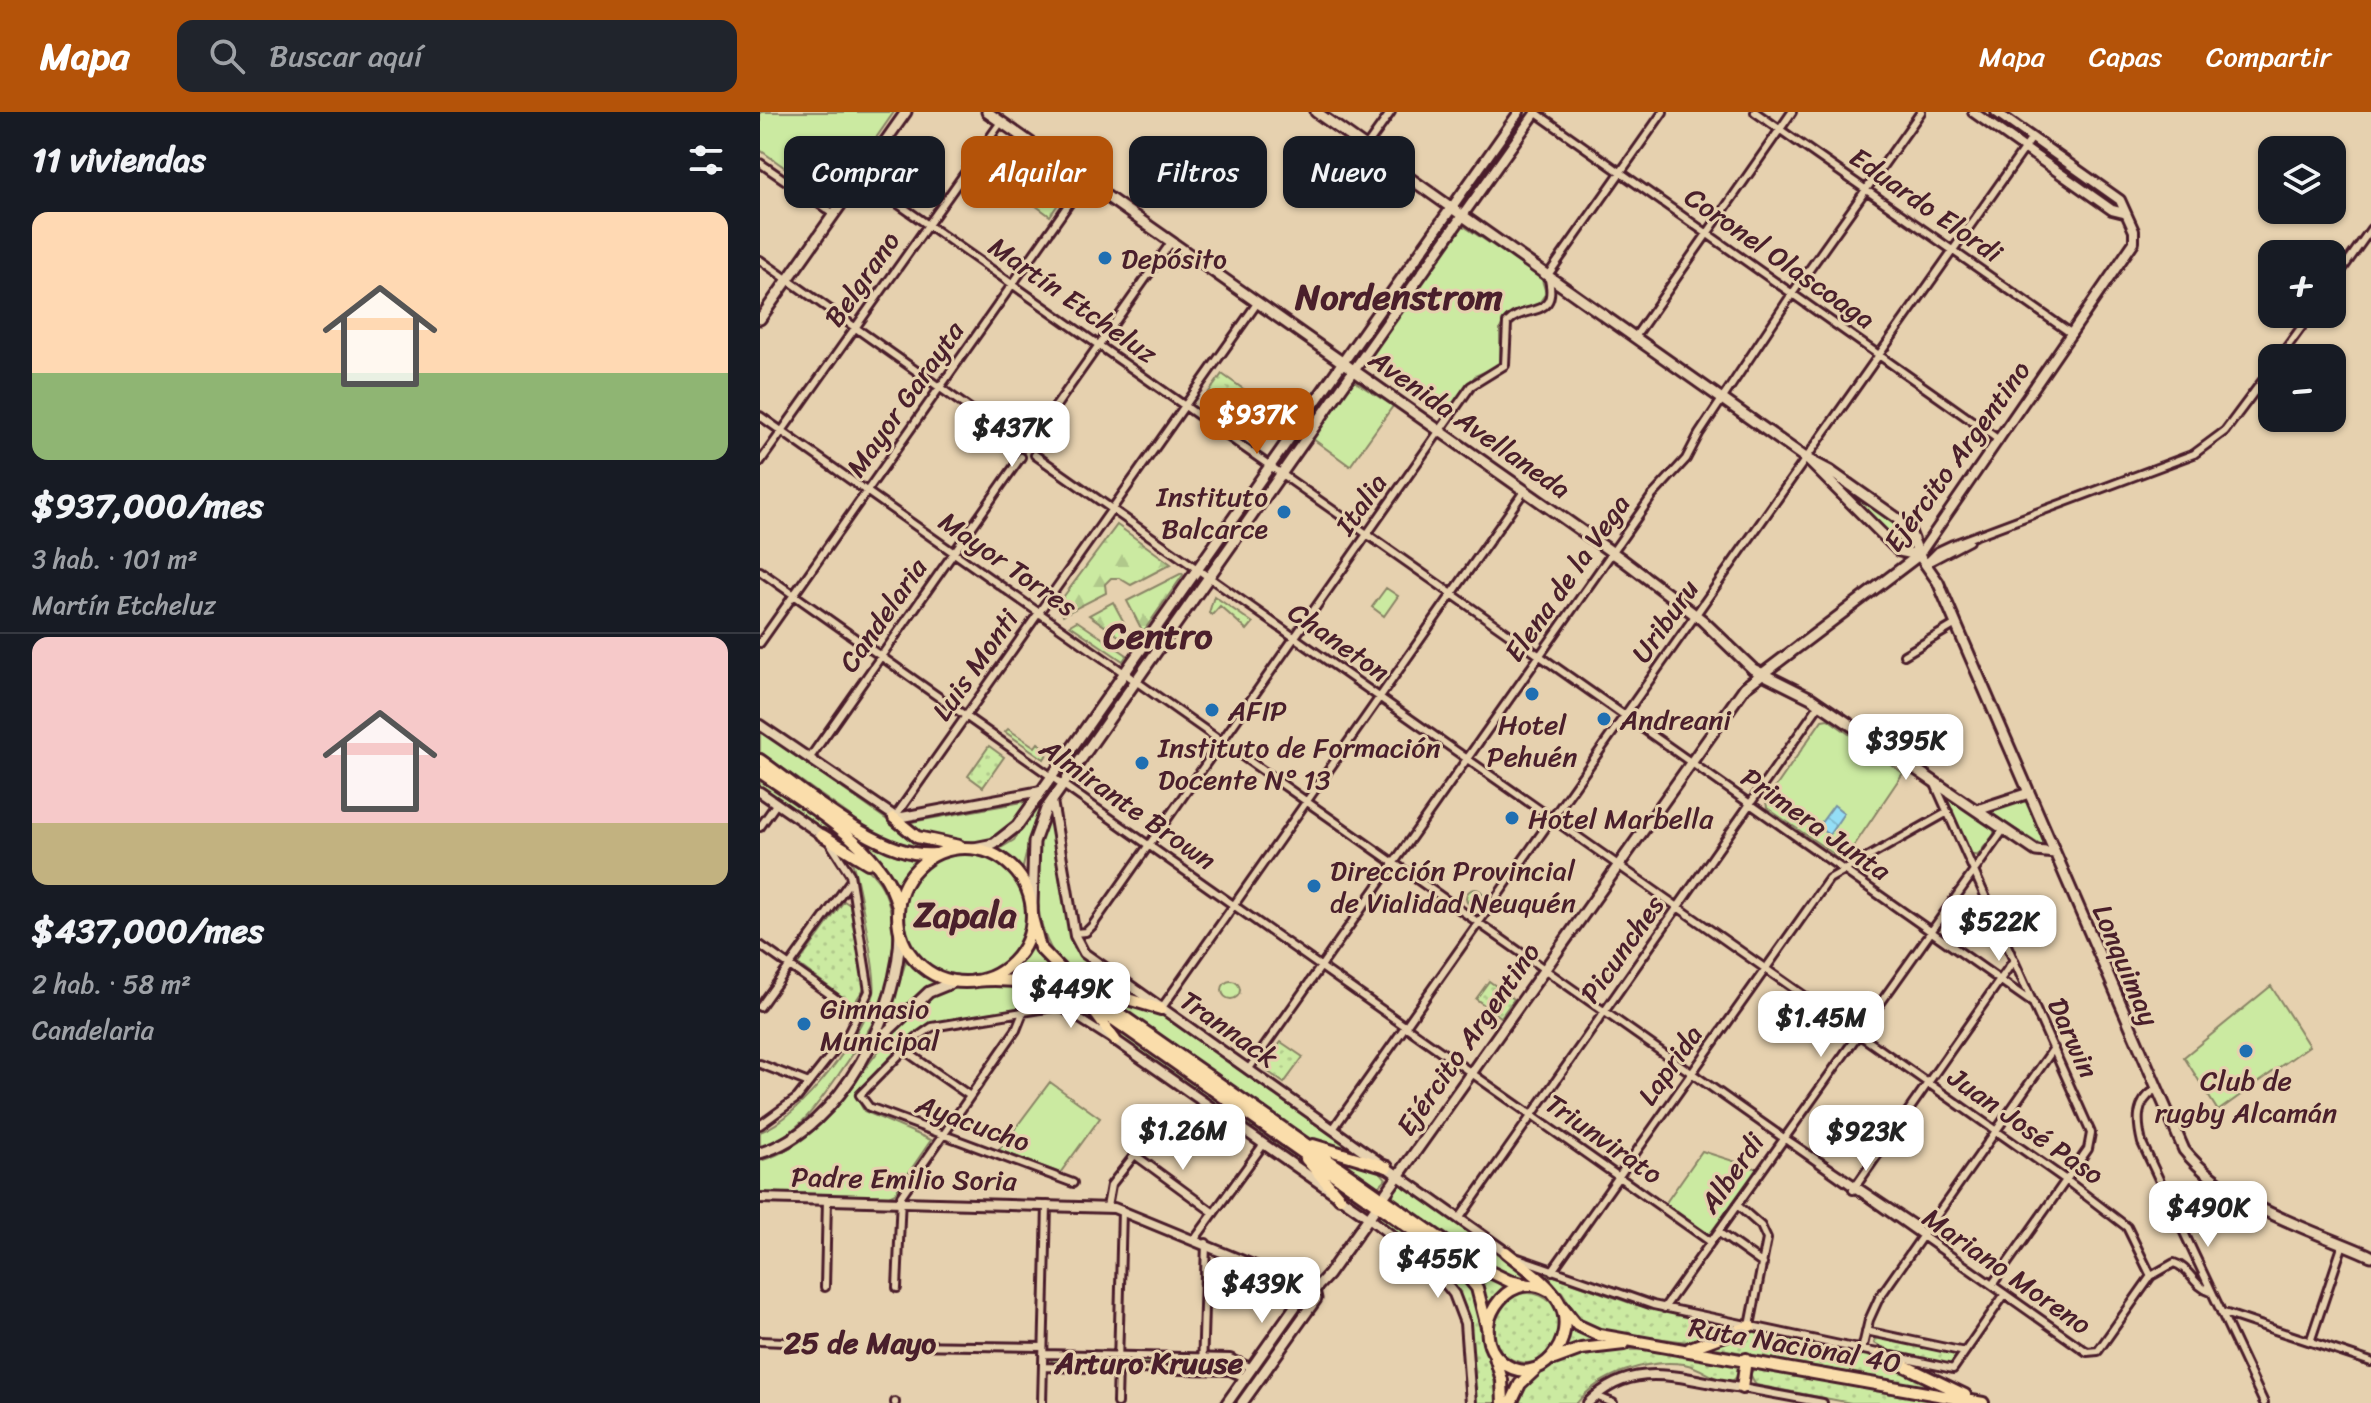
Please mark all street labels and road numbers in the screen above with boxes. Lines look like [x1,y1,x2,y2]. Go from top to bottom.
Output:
street label: Eduardo Elordi [1839,134,2014,277]
street label: Coronel Olascoaga [1674,173,1886,343]
street label: Belgrano [811,220,913,338]
street label: Martín Etcheluz [978,223,1169,377]
street label: Mayor Garayta [833,310,978,488]
street label: Avenida Avellaneda [1358,335,1581,512]
street label: Ejército Argentino [1870,349,2044,563]
street label: Italia [1321,462,1400,546]
street label: Elena de la Vega [1491,484,1643,672]
street label: Mayor Torres [928,498,1088,630]
street label: Candelaria [825,546,941,683]
street label: Uriburu [1618,568,1712,674]
street label: Chaneton [1277,589,1401,695]
street label: Luis Monti [918,598,1032,731]
street label: Almirante Brown [1028,724,1227,883]
street label: Primera Junta [1730,754,1902,895]
street label: Picunches [1566,884,1678,1014]
street label: Lonquimay [2078,896,2174,1034]
street label: Ejército Argentino [1383,932,1553,1146]
street label: Trannack [1169,977,1289,1081]
street label: Darwin [2033,989,2113,1087]
street label: Laprida [1624,1014,1716,1116]
street label: Juan José Paso [1937,1053,2115,1198]
street label: Ayacucho [908,1079,1037,1166]
street label: Triunvirato [1535,1080,1673,1198]
street label: Alberdi [1686,1121,1779,1225]
street label: Padre Emilio Soria [791,1153,1018,1205]
street label: Mariano Moreno [1912,1194,2102,1348]
street label: Ruta Nacional 40 [1685,1302,1905,1388]

